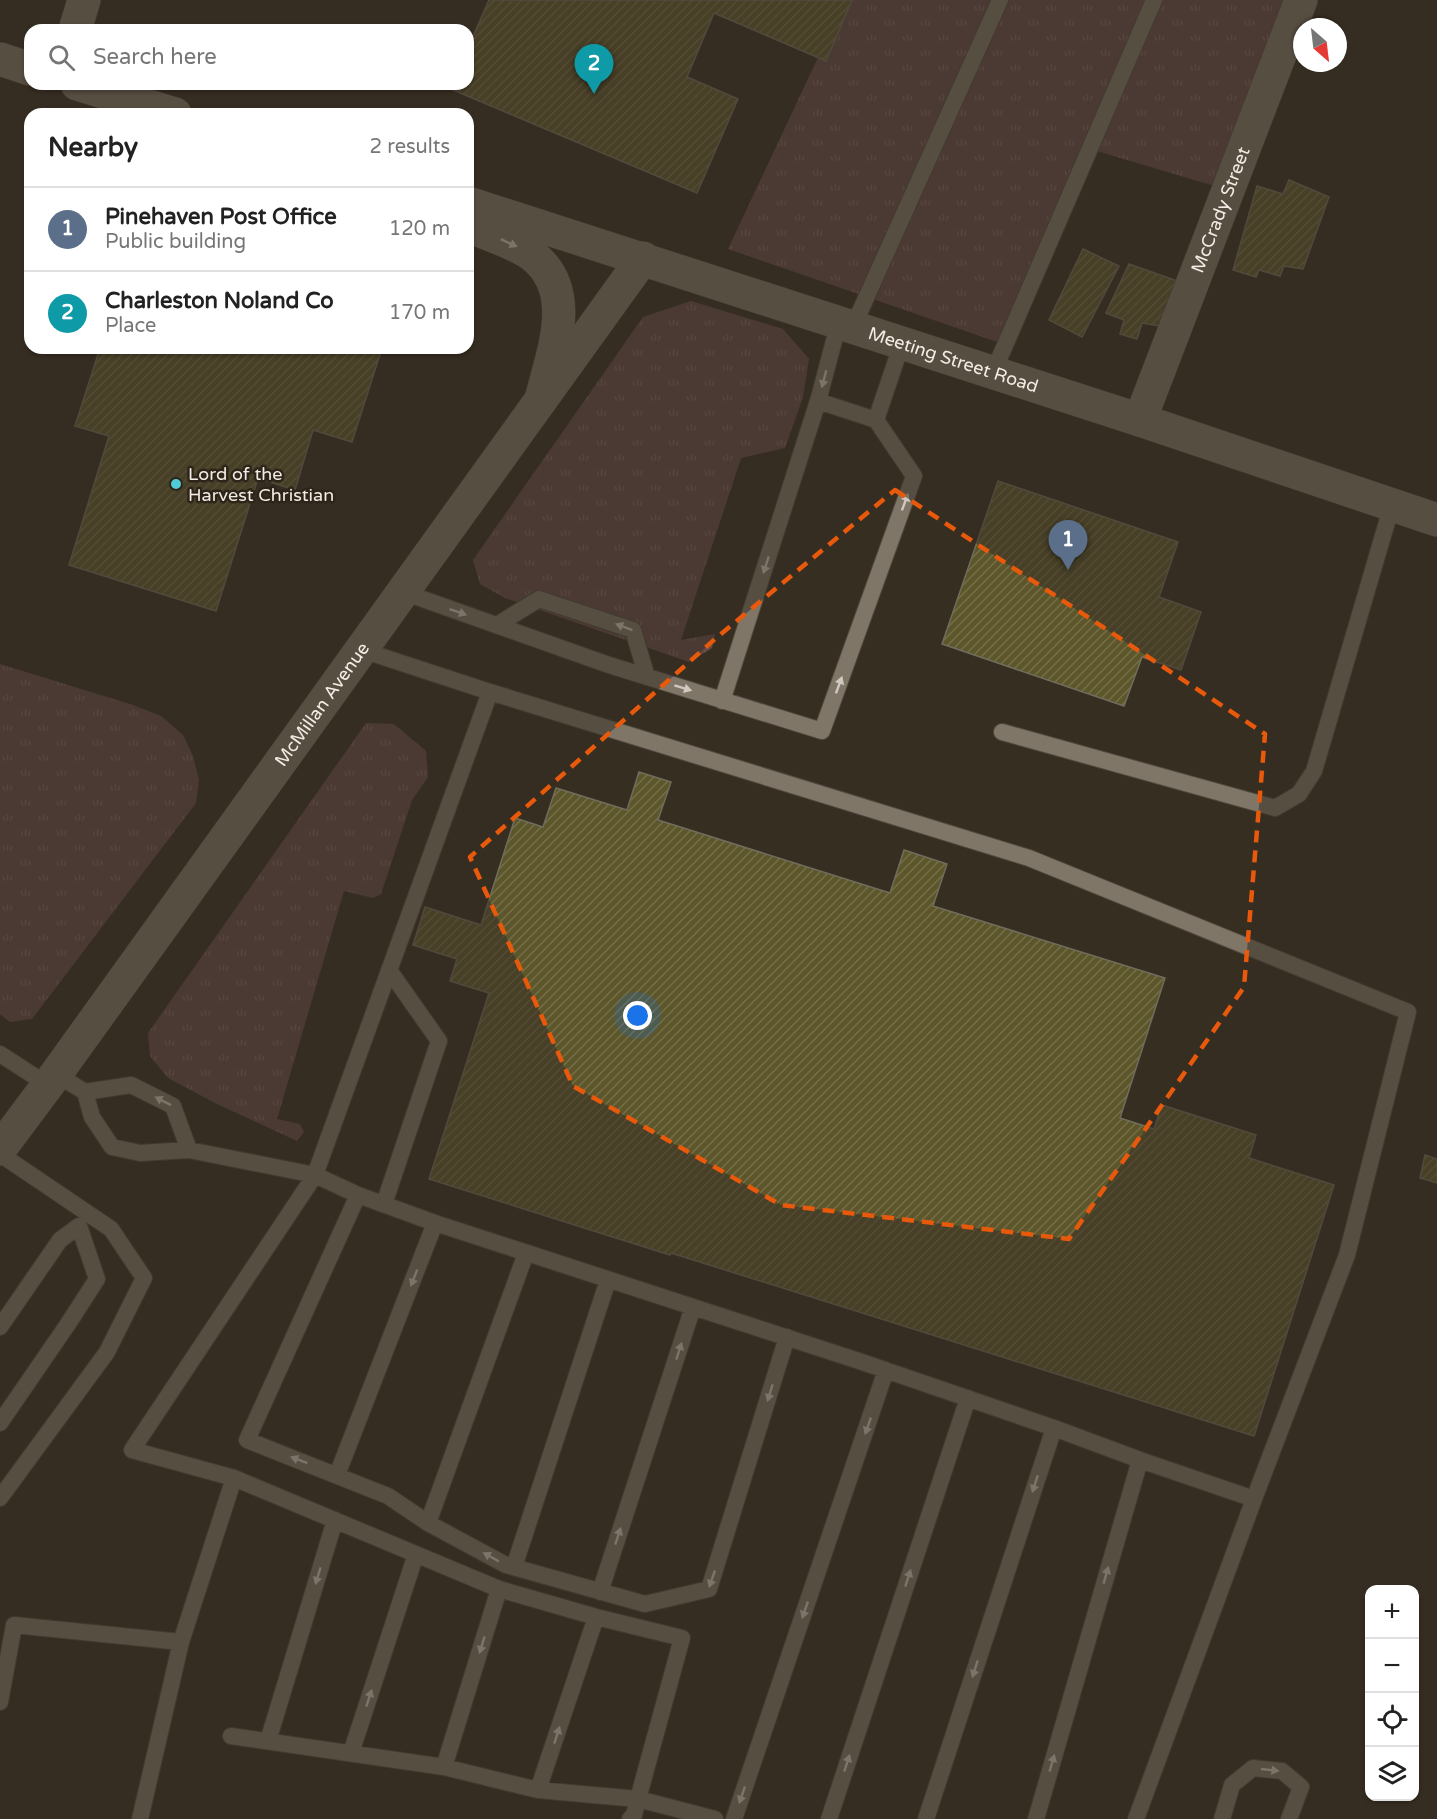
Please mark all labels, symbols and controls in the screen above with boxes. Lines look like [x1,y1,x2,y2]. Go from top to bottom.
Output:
north arrow [1293,18,1347,72]
search box [24,24,474,90]
icon: search [45,41,78,74]
text: Search here [93,44,217,70]
pin: 2 [574,44,614,94]
text: Nearby [48,132,138,163]
text: 2 results [370,135,450,159]
street label: McCrady Street [1186,144,1255,276]
text: Pinehaven Post Office [105,204,337,230]
text: 1 [61,217,74,241]
text: 120 m [389,217,450,241]
text: Public building [105,230,246,254]
one-way arrow [500,239,517,248]
text: Charleston Noland Co [105,288,334,314]
text: 2 [61,301,74,325]
text: 170 m [389,301,450,325]
text: Place [105,314,156,338]
street label: Meeting Street Road [866,322,1041,397]
one-way arrow [818,370,828,388]
place label: Lord of the Harvest Christian [188,463,334,506]
marker: Lord of the Harvest Christian [169,477,183,491]
one-way arrow [900,492,910,510]
pin: 1 [1048,520,1088,570]
one-way arrow [760,556,770,574]
one-way arrow [450,607,468,617]
one-way arrow [614,622,632,632]
street label: McMillan Avenue [270,638,374,771]
one-way arrow [834,676,844,694]
one-way arrow [674,684,692,693]
your location [623,1001,652,1030]
one-way arrow [154,1096,171,1106]
one-way arrow [408,1269,418,1287]
one-way arrow [675,1342,684,1360]
one-way arrow [765,1384,774,1402]
one-way arrow [862,1417,872,1435]
one-way arrow [290,1455,308,1464]
one-way arrow [1030,1475,1040,1493]
one-way arrow [614,1527,624,1545]
one-way arrow [482,1552,499,1562]
one-way arrow [1102,1566,1111,1584]
one-way arrow [313,1567,322,1585]
one-way arrow [904,1569,914,1587]
one-way arrow [707,1570,716,1588]
map controls [1365,1585,1419,1801]
button: + [1365,1585,1419,1639]
one-way arrow [800,1601,809,1619]
one-way arrow [477,1636,486,1654]
button: − [1365,1639,1419,1693]
one-way arrow [969,1660,979,1678]
one-way arrow [365,1689,374,1707]
button: locate [1365,1693,1419,1747]
one-way arrow [552,1726,562,1744]
button: layers [1365,1747,1419,1801]
one-way arrow [843,1754,852,1772]
one-way arrow [1048,1754,1057,1772]
one-way arrow [1260,1765,1279,1775]
one-way arrow [736,1786,746,1804]

